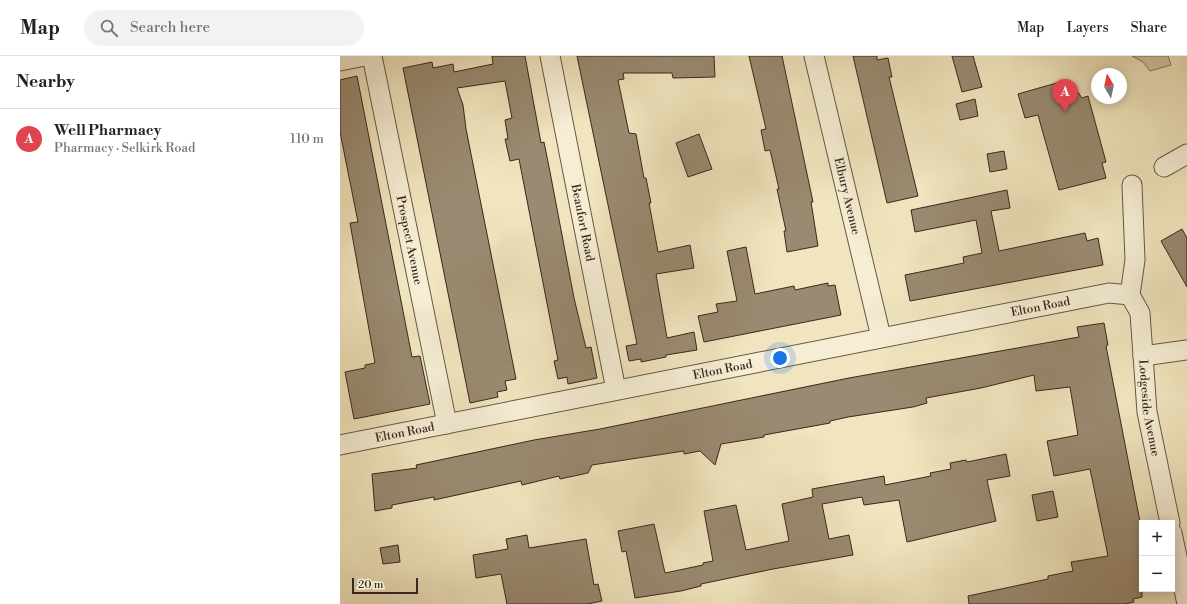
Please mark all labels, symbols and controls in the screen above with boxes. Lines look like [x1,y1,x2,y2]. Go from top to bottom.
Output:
search box [84,10,364,46]
text: Map [20,16,60,40]
icon: search [98,17,120,39]
text: Search here [130,18,210,37]
text: Map [1017,19,1044,37]
text: Layers [1066,19,1109,37]
text: Share [1131,19,1167,37]
north arrow [1091,68,1127,104]
text: Nearby [16,71,75,93]
pin: A [1052,79,1078,112]
text: Well Pharmacy [54,121,161,140]
text: A [24,131,34,147]
text: 110 m [290,131,324,147]
text: Pharmacy · Selkirk Road [54,140,195,156]
street label: Elbury Avenue [831,156,864,236]
street label: Beaufort Road [568,182,598,263]
street label: Prospect Avenue [393,194,426,286]
street label: Elton Road [1009,293,1072,320]
your location [770,348,790,368]
street label: Elton Road [692,356,754,383]
street label: Lodgeside Avenue [1136,359,1163,458]
street label: Elton Road [374,419,436,445]
map controls [1139,520,1175,592]
button: + [1139,520,1175,556]
button: − [1139,556,1175,592]
scale bar [352,576,418,595]
text: 20 m [358,578,383,592]

